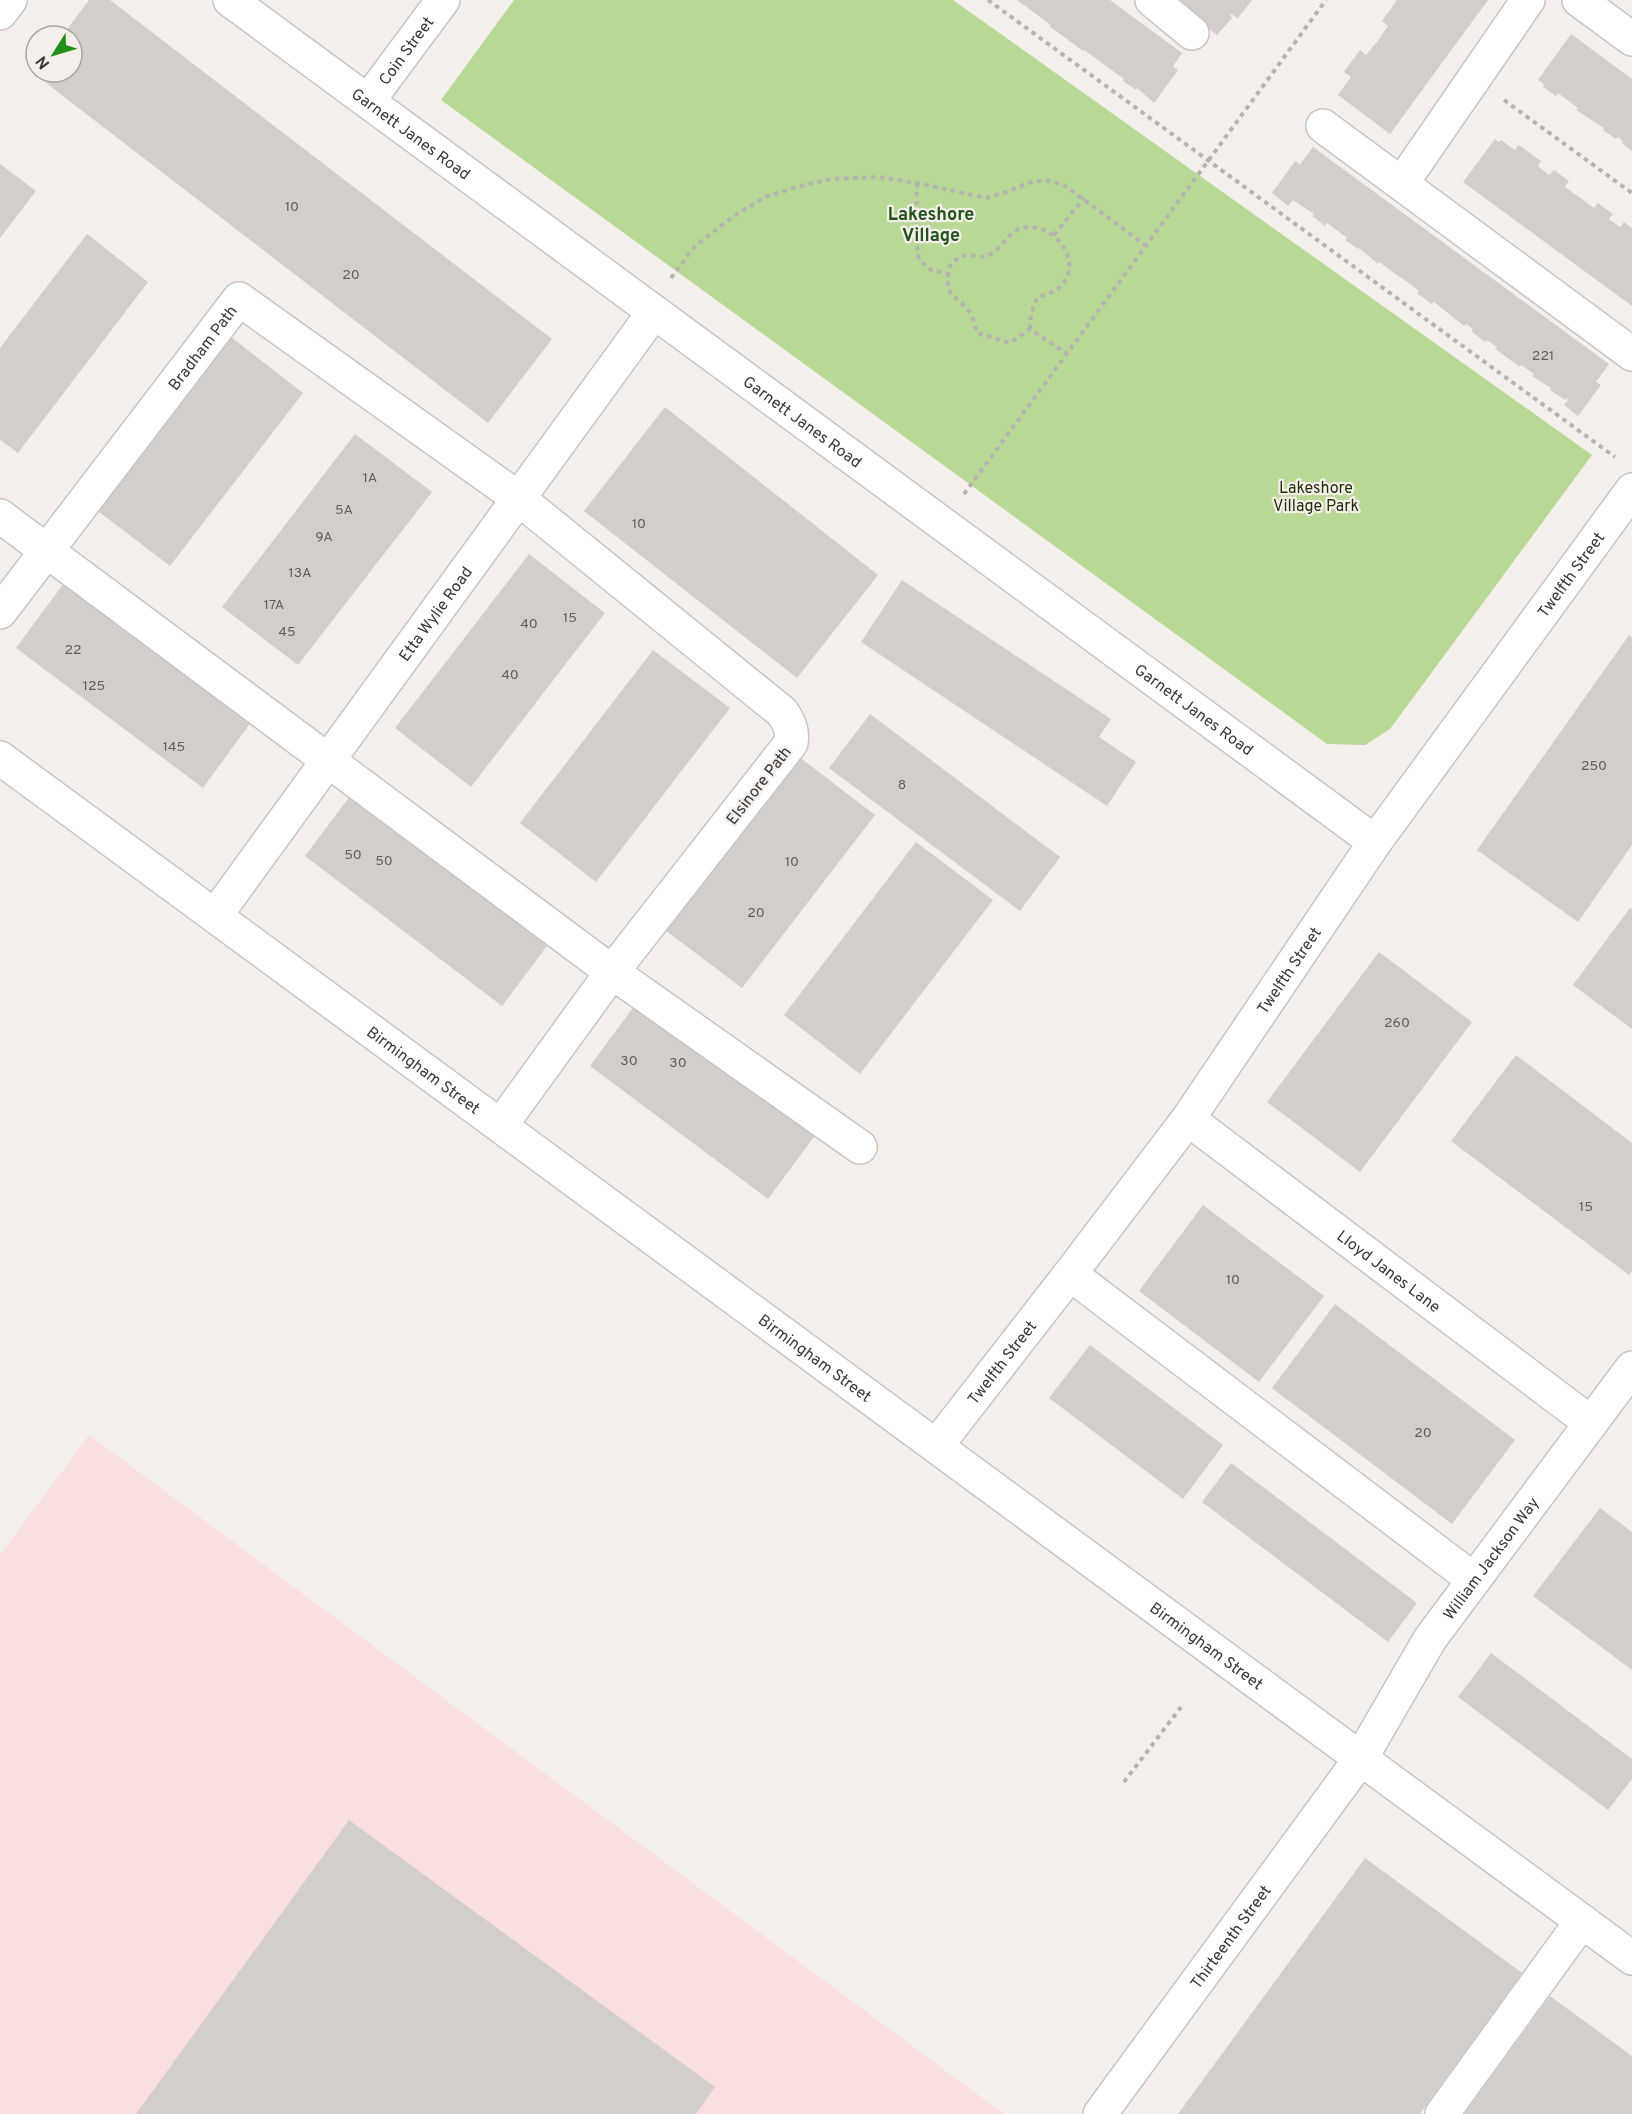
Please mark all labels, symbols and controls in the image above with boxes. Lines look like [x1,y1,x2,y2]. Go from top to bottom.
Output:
street label: Coin Street [375,13,439,90]
north arrow [24,24,84,84]
text: N [32,51,55,72]
street label: Garnett Janes Road [347,85,473,185]
house number: 10 [285,199,299,216]
district label: Lakeshore Village [888,204,974,248]
house number: 20 [342,267,360,284]
street label: Bradham Path [165,302,243,395]
house number: 221 [1532,348,1554,365]
street label: Garnett Janes Road [738,373,865,473]
house number: 1A [363,470,377,487]
park label: Lakeshore Village Park [1273,479,1359,517]
house number: 5A [335,502,353,519]
house number: 10 [632,516,646,533]
house number: 9A [315,529,333,546]
street label: Twelfth Street [1534,529,1610,622]
street label: Etta Wylie Road [395,563,478,666]
house number: 13A [288,565,312,582]
house number: 17A [264,597,284,614]
house number: 15 [563,610,577,627]
house number: 40 [520,616,538,633]
house number: 45 [278,624,296,641]
house number: 22 [64,642,82,659]
street label: Garnett Janes Road [1130,660,1256,761]
house number: 40 [501,667,519,684]
house number: 125 [83,678,105,695]
house number: 145 [163,739,185,756]
street label: Elsinore Path [723,743,796,830]
house number: 250 [1581,758,1607,775]
house number: 8 [898,777,906,794]
house number: 50 [344,847,362,864]
house number: 50 [375,853,393,870]
house number: 10 [785,854,799,871]
house number: 20 [747,905,765,922]
street label: Twelfth Street [1254,924,1327,1019]
house number: 260 [1384,1015,1410,1032]
street label: Birmingham Street [362,1023,483,1119]
house number: 30 [620,1053,638,1070]
house number: 30 [669,1055,687,1072]
house number: 15 [1579,1199,1593,1216]
street label: Lloyd Janes Lane [1332,1227,1444,1318]
house number: 10 [1226,1272,1240,1289]
street label: Birmingham Street [754,1311,875,1407]
street label: Twelfth Street [964,1317,1042,1409]
house number: 20 [1414,1425,1432,1442]
street label: William Jackson Way [1440,1494,1544,1625]
street label: Birmingham Street [1145,1599,1266,1695]
street label: Thirteenth Street [1187,1882,1276,1994]

